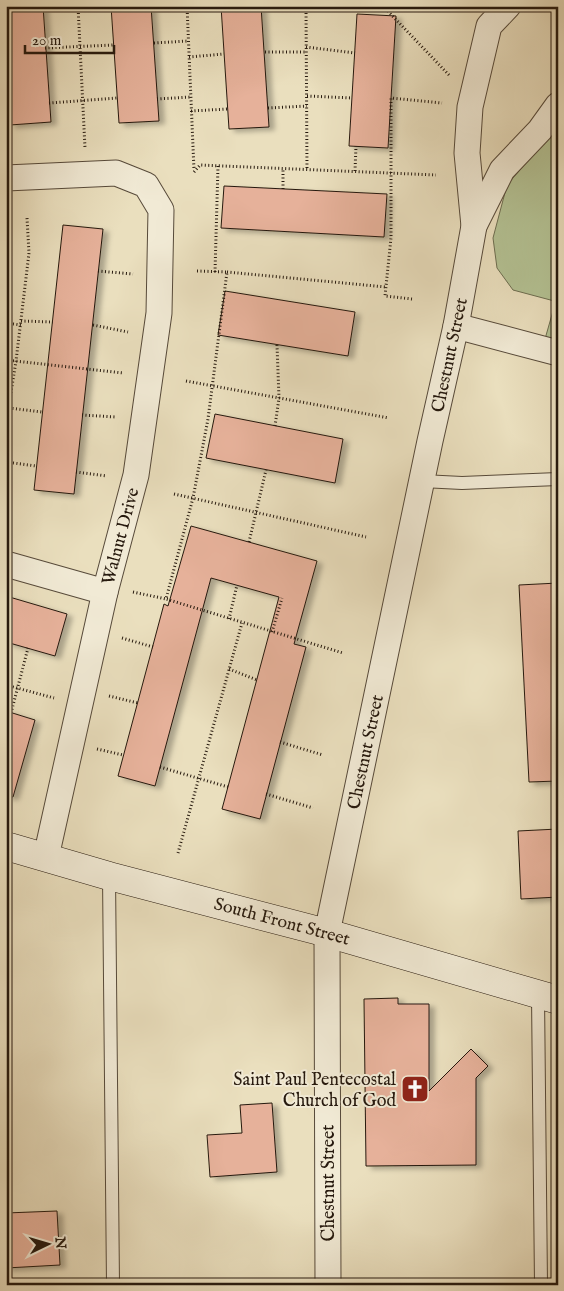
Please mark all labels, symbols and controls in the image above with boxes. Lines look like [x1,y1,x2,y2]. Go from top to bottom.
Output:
scale bar [25,22,114,54]
text: 20 m [32,31,62,50]
street label: Chestnut Street [427,296,474,415]
street label: Walnut Drive [97,485,145,587]
street label: Chestnut Street [343,693,390,812]
street label: South Front Street [211,893,352,952]
place label: Saint Paul Pentecostal Church of God [233,1069,396,1113]
church icon: Saint Paul Pentecostal Church of God [400,1074,430,1104]
street label: Chestnut Street [318,1125,341,1241]
north arrow [22,1218,72,1268]
text: N [50,1235,69,1250]

